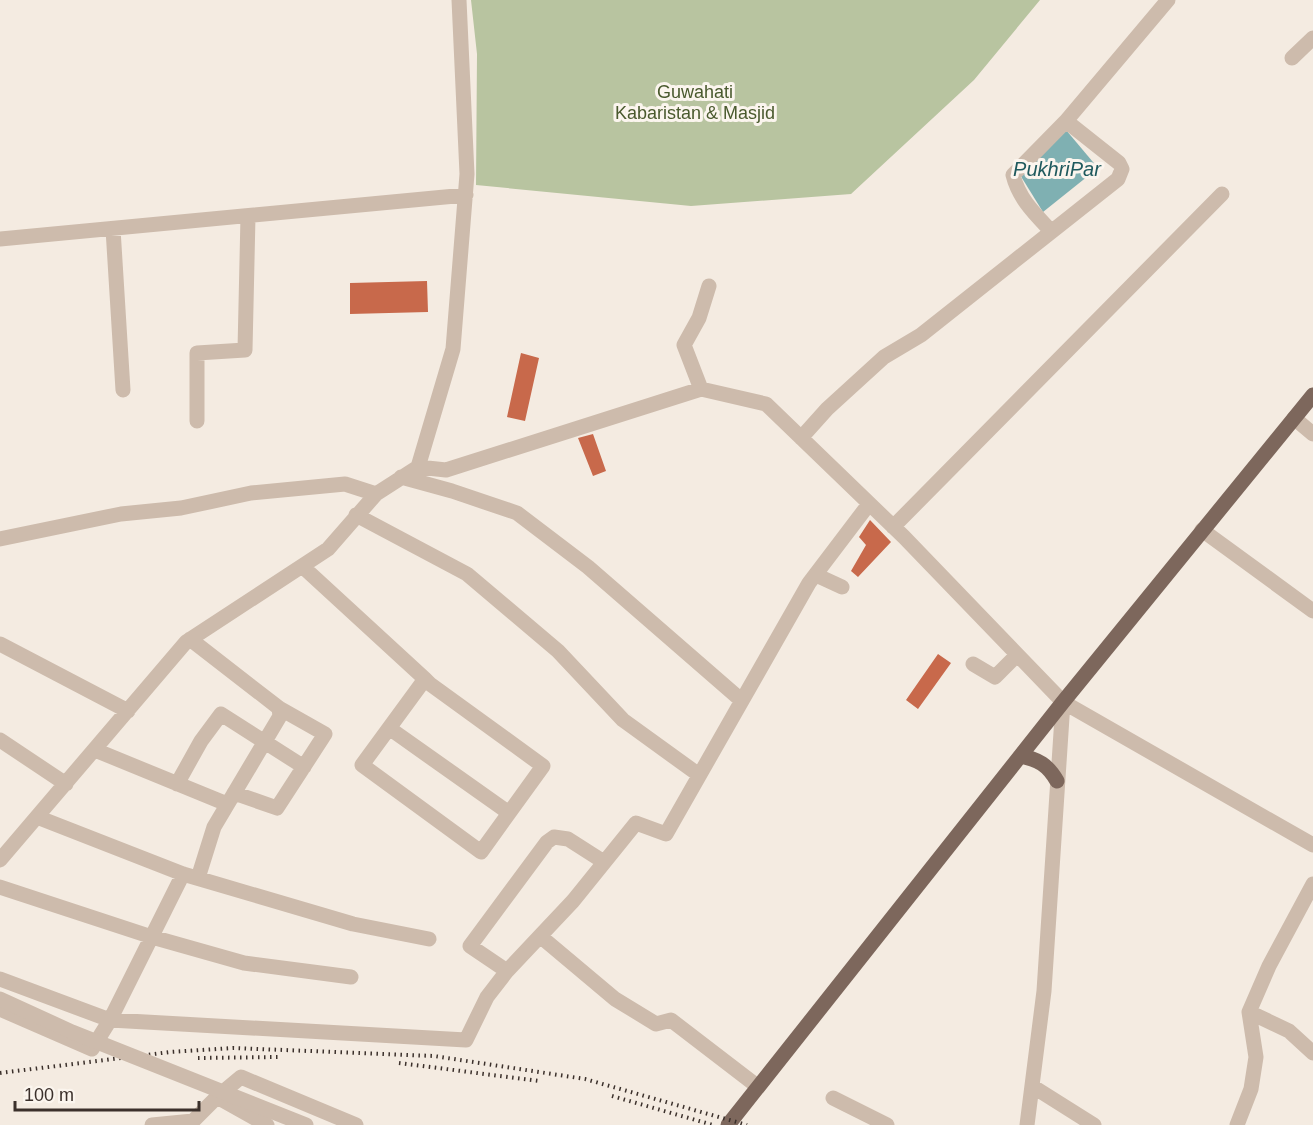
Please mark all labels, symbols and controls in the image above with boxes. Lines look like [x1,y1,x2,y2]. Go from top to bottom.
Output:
park label: Guwahati Kabaristan & Masjid [615,82,775,123]
water label: PukhriPar [1013,158,1102,180]
scale bar [15,1074,200,1112]
text: 100 m [24,1085,74,1105]

